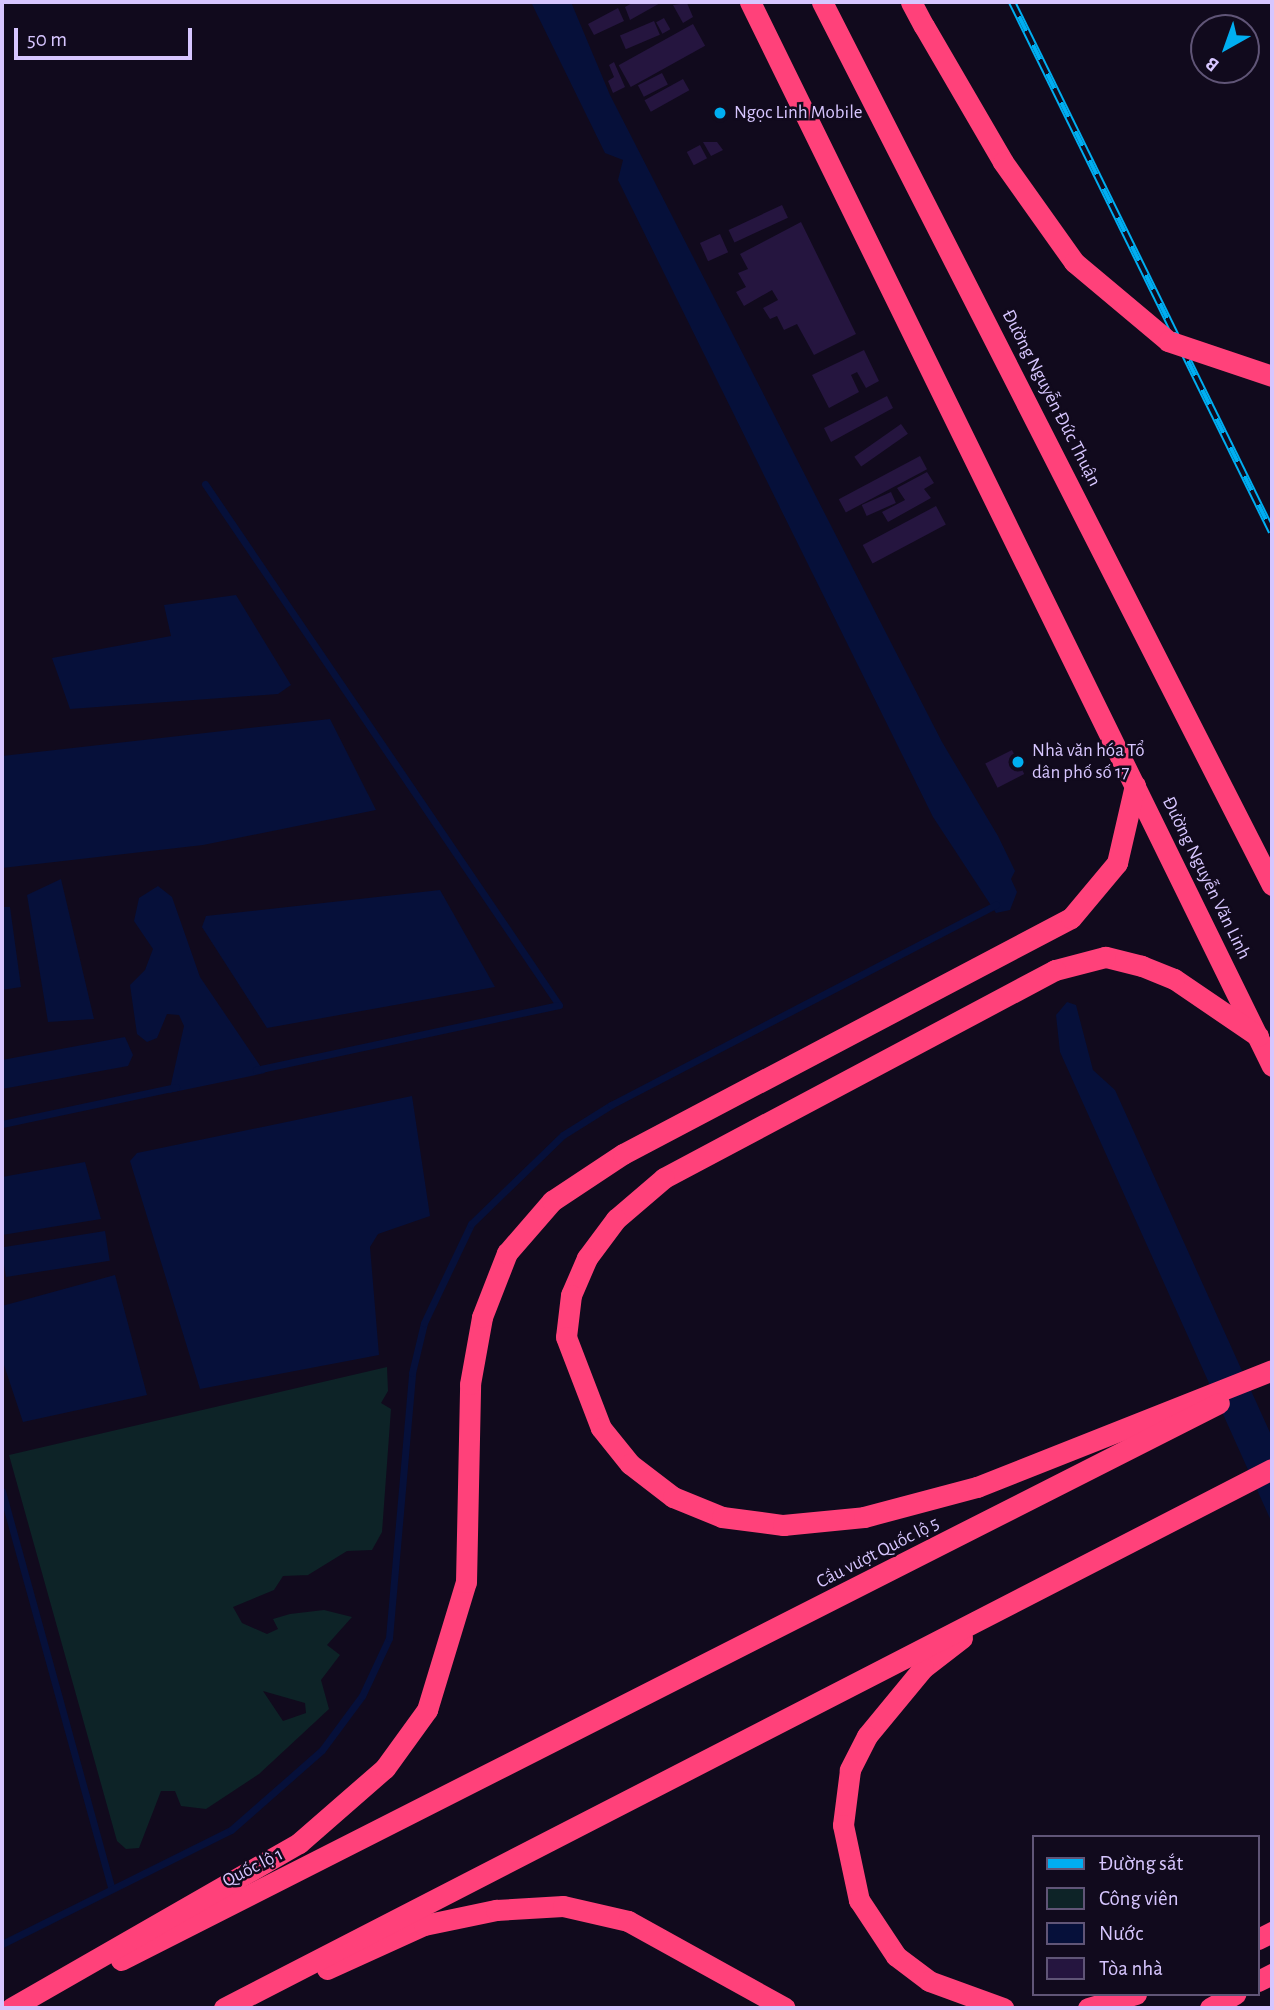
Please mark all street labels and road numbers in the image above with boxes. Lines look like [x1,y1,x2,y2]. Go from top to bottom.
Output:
street label: Đường Nguyễn Đức Thuận [996,306,1106,490]
street label: Đường Nguyễn Văn Linh [1157,793,1255,963]
street label: Cầu vượt Quốc lộ 5 [813,1512,943,1594]
street label: Quốc lộ 1 [219,1843,287,1893]

